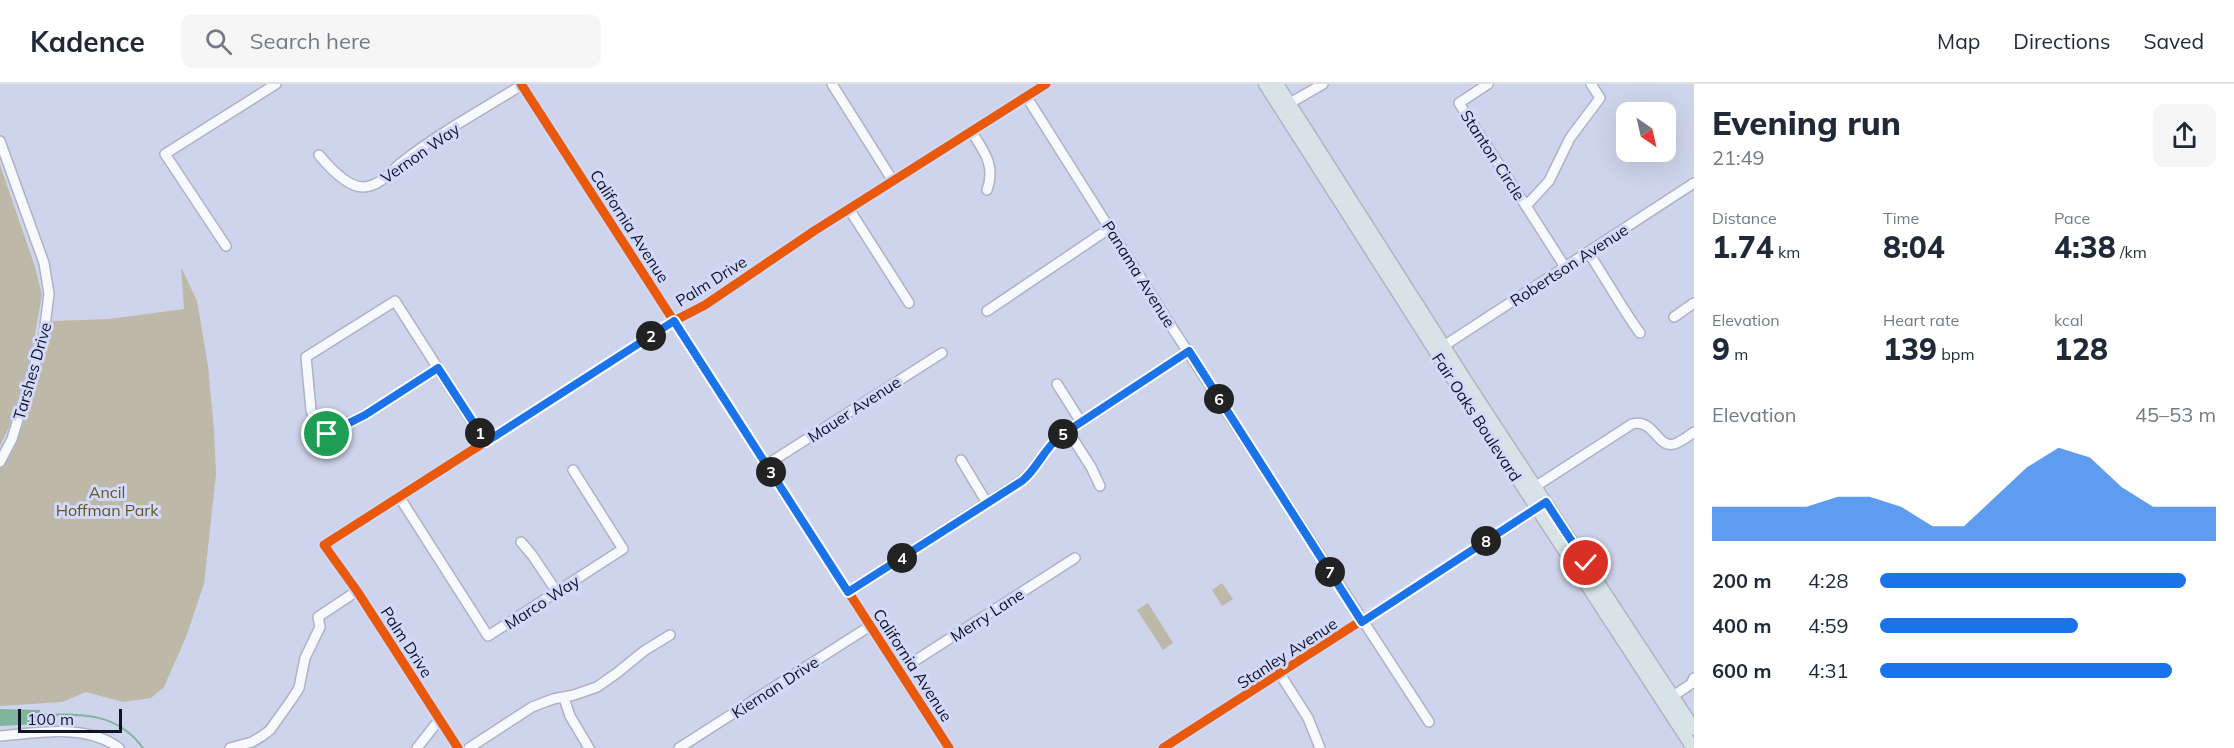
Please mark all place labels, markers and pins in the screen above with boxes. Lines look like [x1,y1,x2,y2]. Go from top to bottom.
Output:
pin: 2 [636,321,666,351]
pin: 6 [1204,384,1234,414]
pin [301,408,352,459]
pin: 1 [465,418,495,448]
pin: 5 [1048,419,1078,449]
pin: 3 [756,457,786,487]
pin: 8 [1471,526,1501,556]
pin [1560,537,1611,588]
pin: 4 [887,543,917,573]
pin: 7 [1315,557,1345,587]

